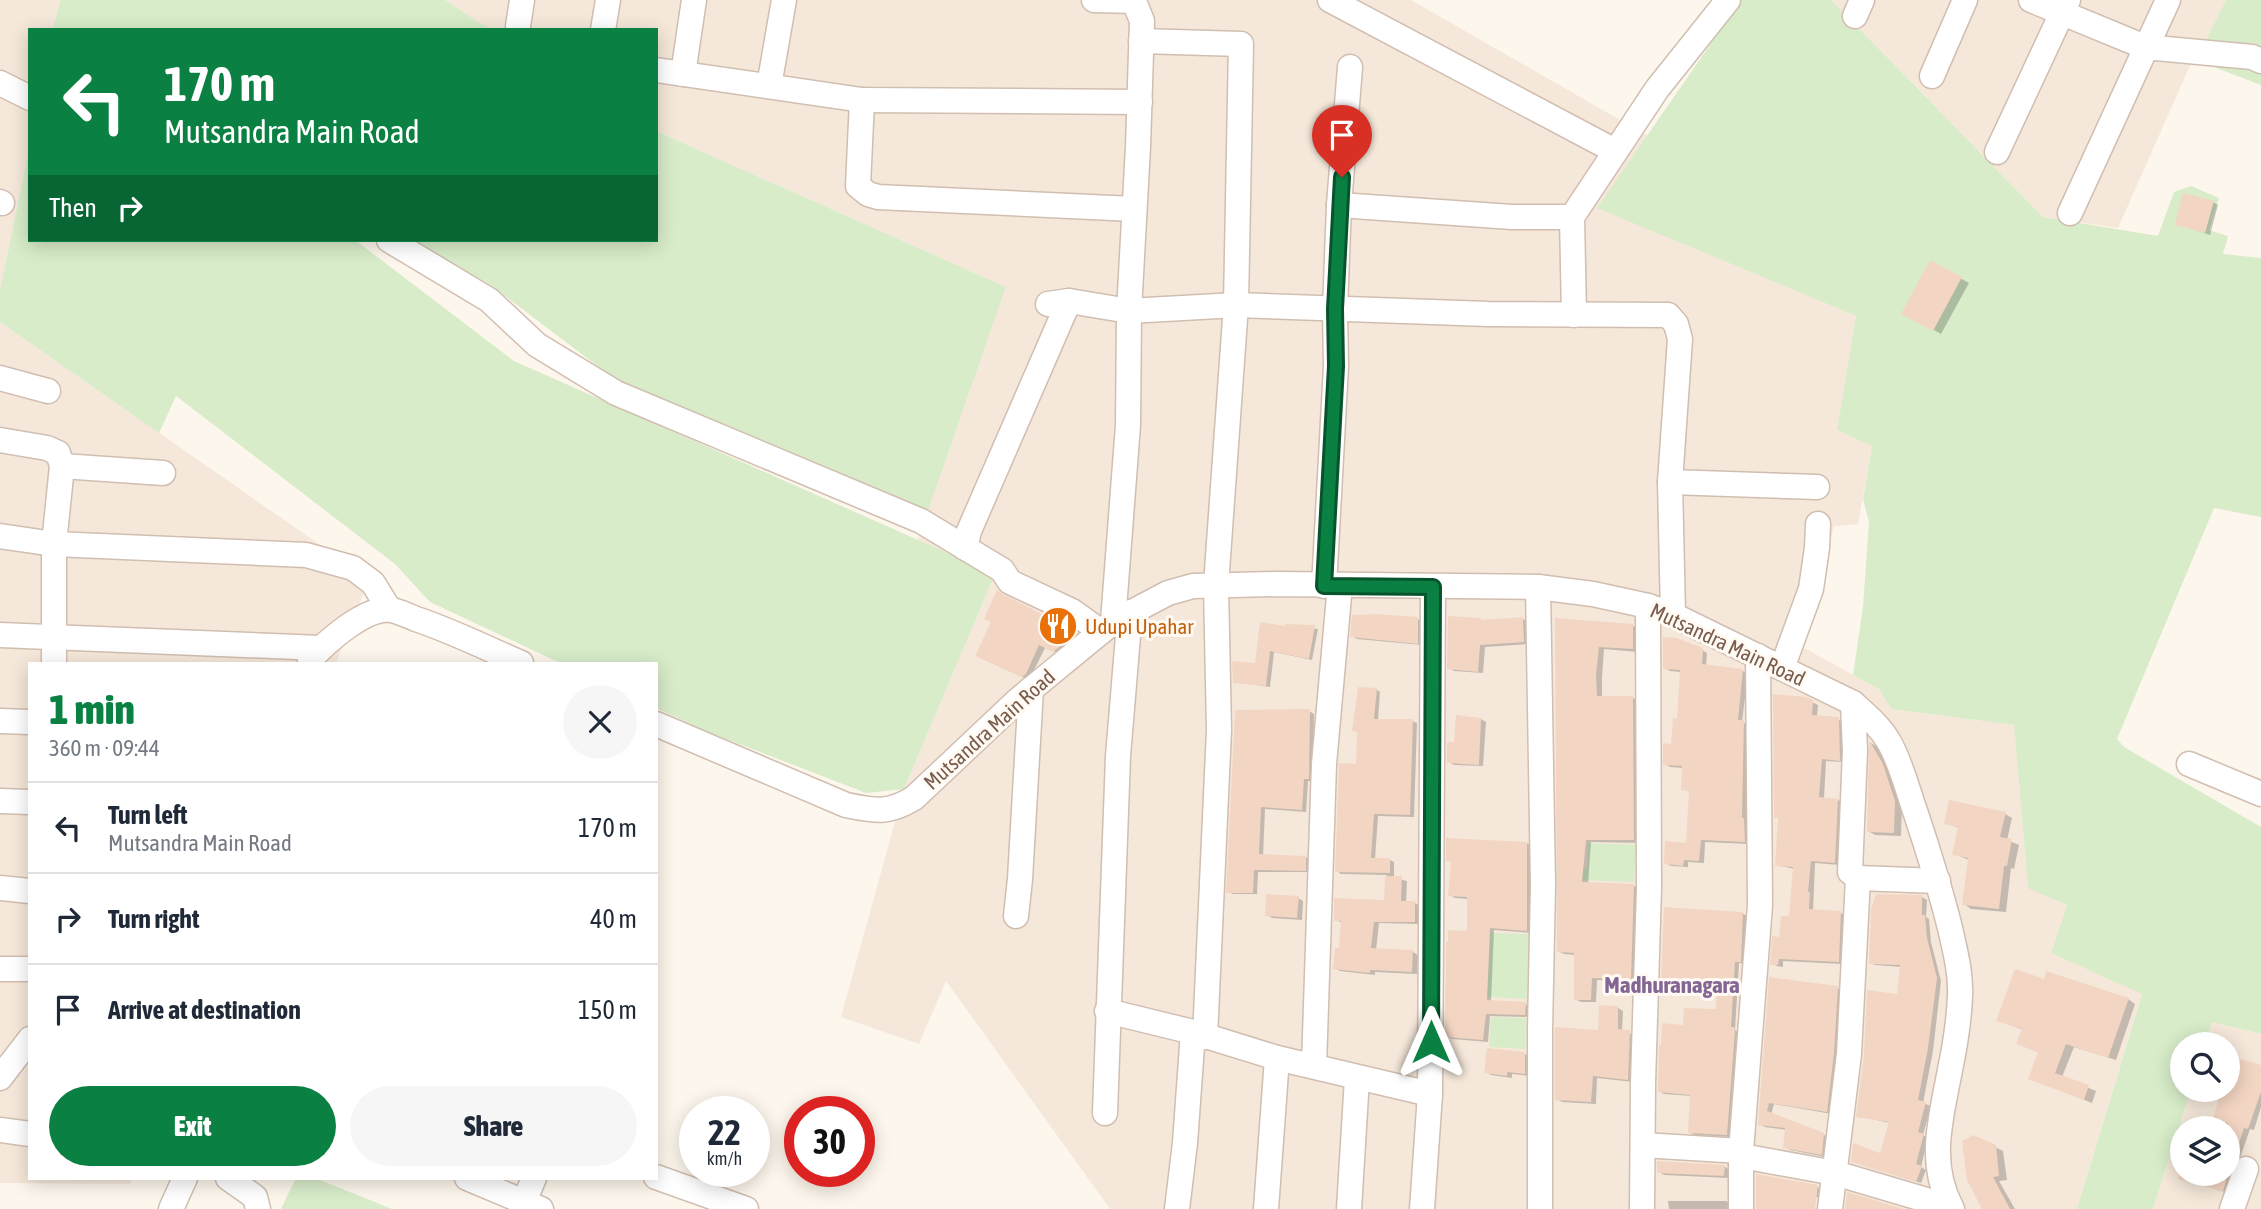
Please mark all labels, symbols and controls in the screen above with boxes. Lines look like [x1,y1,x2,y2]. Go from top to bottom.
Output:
text: 170 m [164,55,275,111]
icon: left [49,56,140,147]
pin [1312,105,1372,177]
text: Mutsandra Main Road [164,113,420,150]
icon: arrive [1323,116,1361,154]
icon: right [111,189,149,227]
text: Then [49,193,97,223]
street label: Mutsandra Main Road [1647,598,1809,690]
restaurant icon: Udupi Upahar [1037,605,1079,647]
place label: Udupi Upahar [1085,614,1194,638]
street label: Mutsandra Main Road [919,664,1059,794]
text: 1 min [49,685,135,733]
button: close [563,685,637,759]
text: 360 m · 09:44 [49,735,160,761]
text: Turn left [108,800,188,830]
icon: left [49,809,87,847]
text: 170 m [578,813,637,843]
text: Mutsandra Main Road [108,830,292,856]
icon: right [49,900,87,938]
text: Turn right [108,904,199,934]
text: 40 m [590,904,637,934]
district label: Madhuranagara [1604,972,1740,998]
icon: arrive [49,991,87,1029]
text: Arrive at destination [108,995,301,1025]
text: 150 m [578,995,637,1025]
position arrow [1394,1005,1468,1079]
map controls [2170,1032,2240,1186]
button: search [2170,1032,2240,1102]
button: Exit [49,1086,336,1166]
button: Share [350,1086,637,1166]
speed limit sign: 30 [784,1096,875,1187]
text: 22 [708,1112,741,1152]
button: layers [2170,1116,2240,1186]
text: km/h [707,1148,742,1169]

